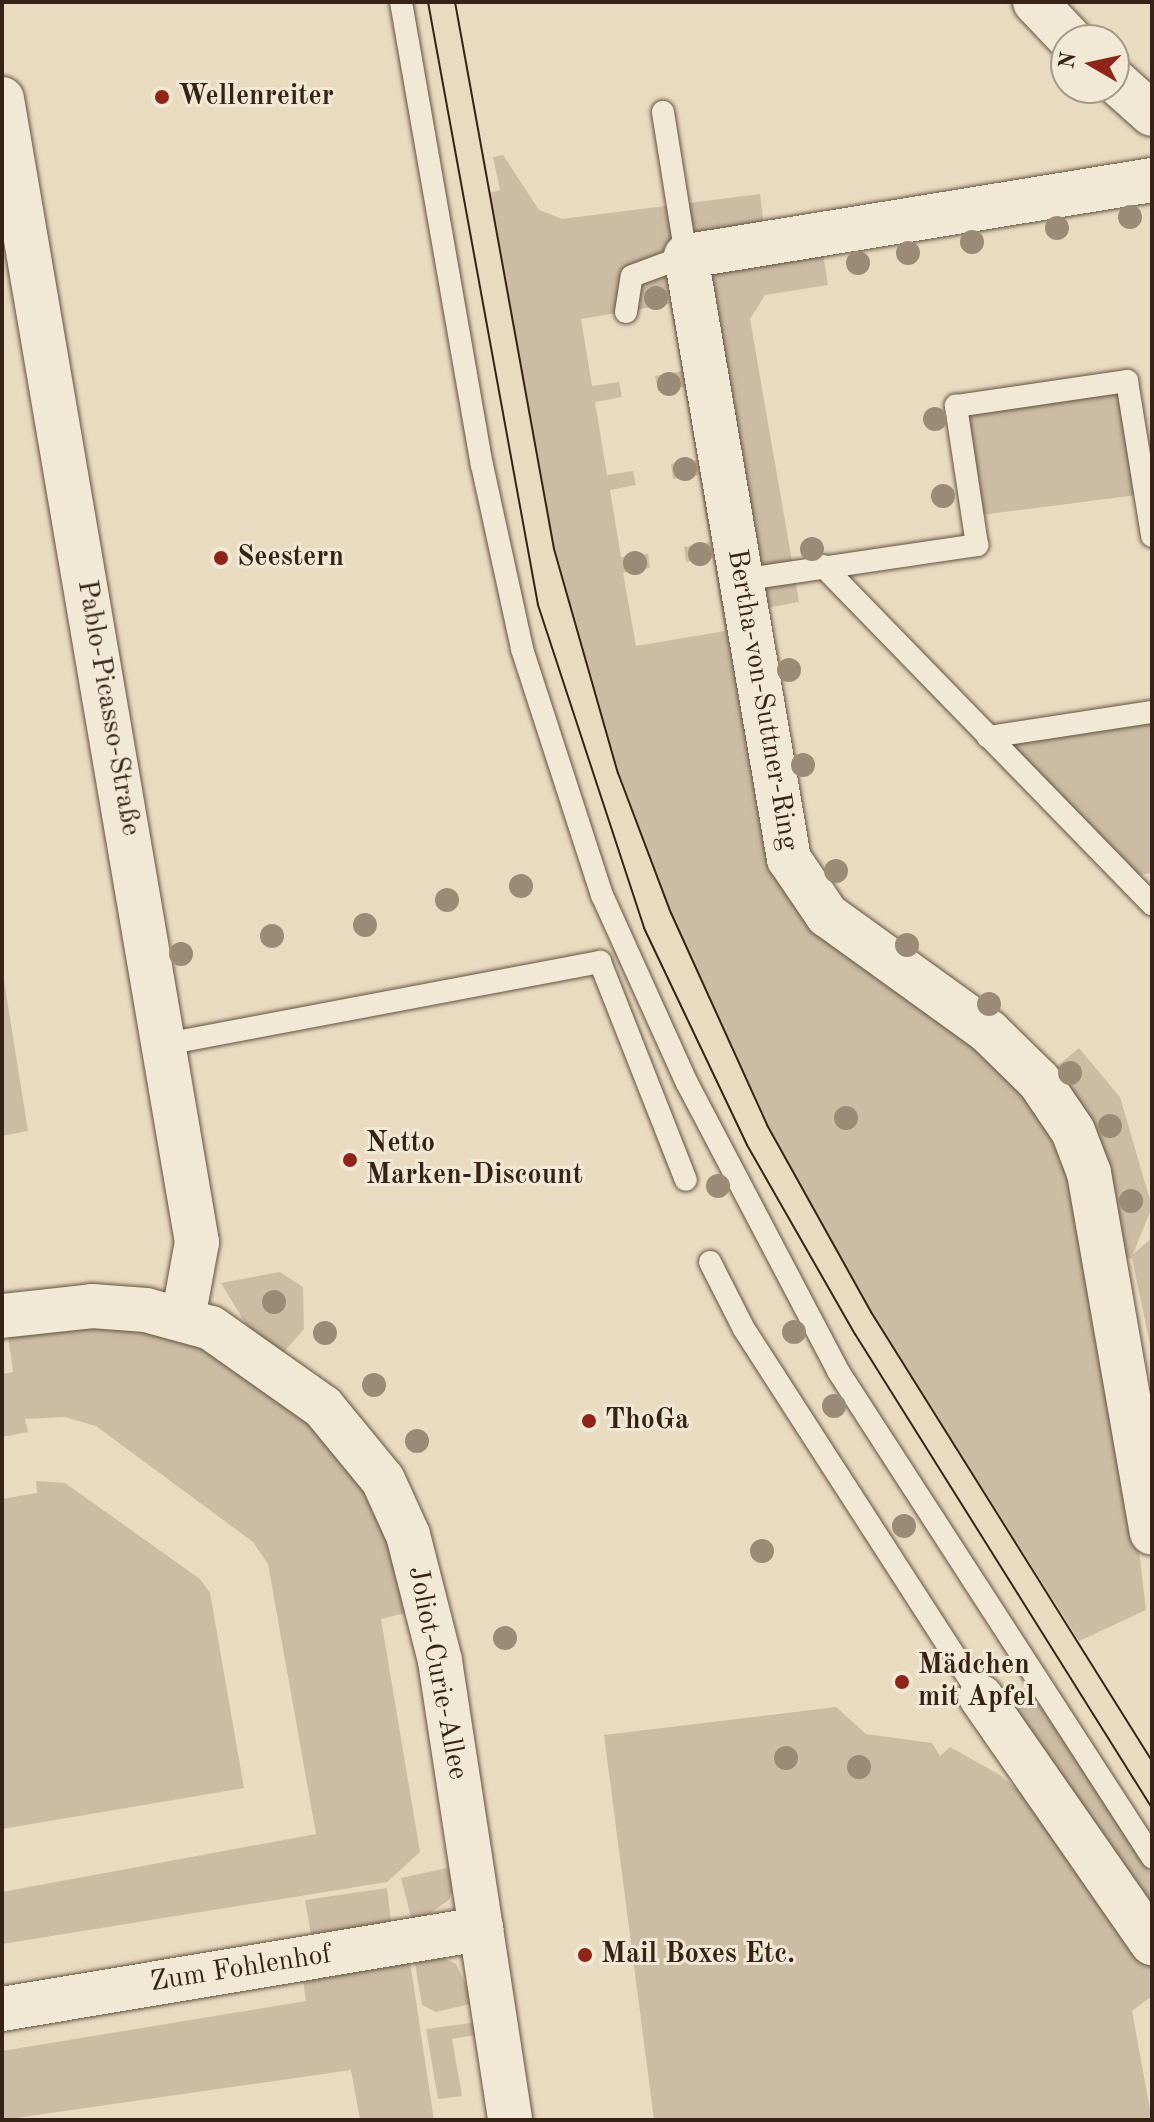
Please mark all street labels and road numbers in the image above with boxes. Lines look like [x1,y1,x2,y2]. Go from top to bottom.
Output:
street label: Bertha-von-Suttner-Ring [719,547,805,853]
street label: Pablo-Picasso-Straße [69,578,147,838]
street label: Joliot-Curie-Allee [400,1564,474,1782]
street label: Zum Fohlenhof [148,1938,334,2000]

